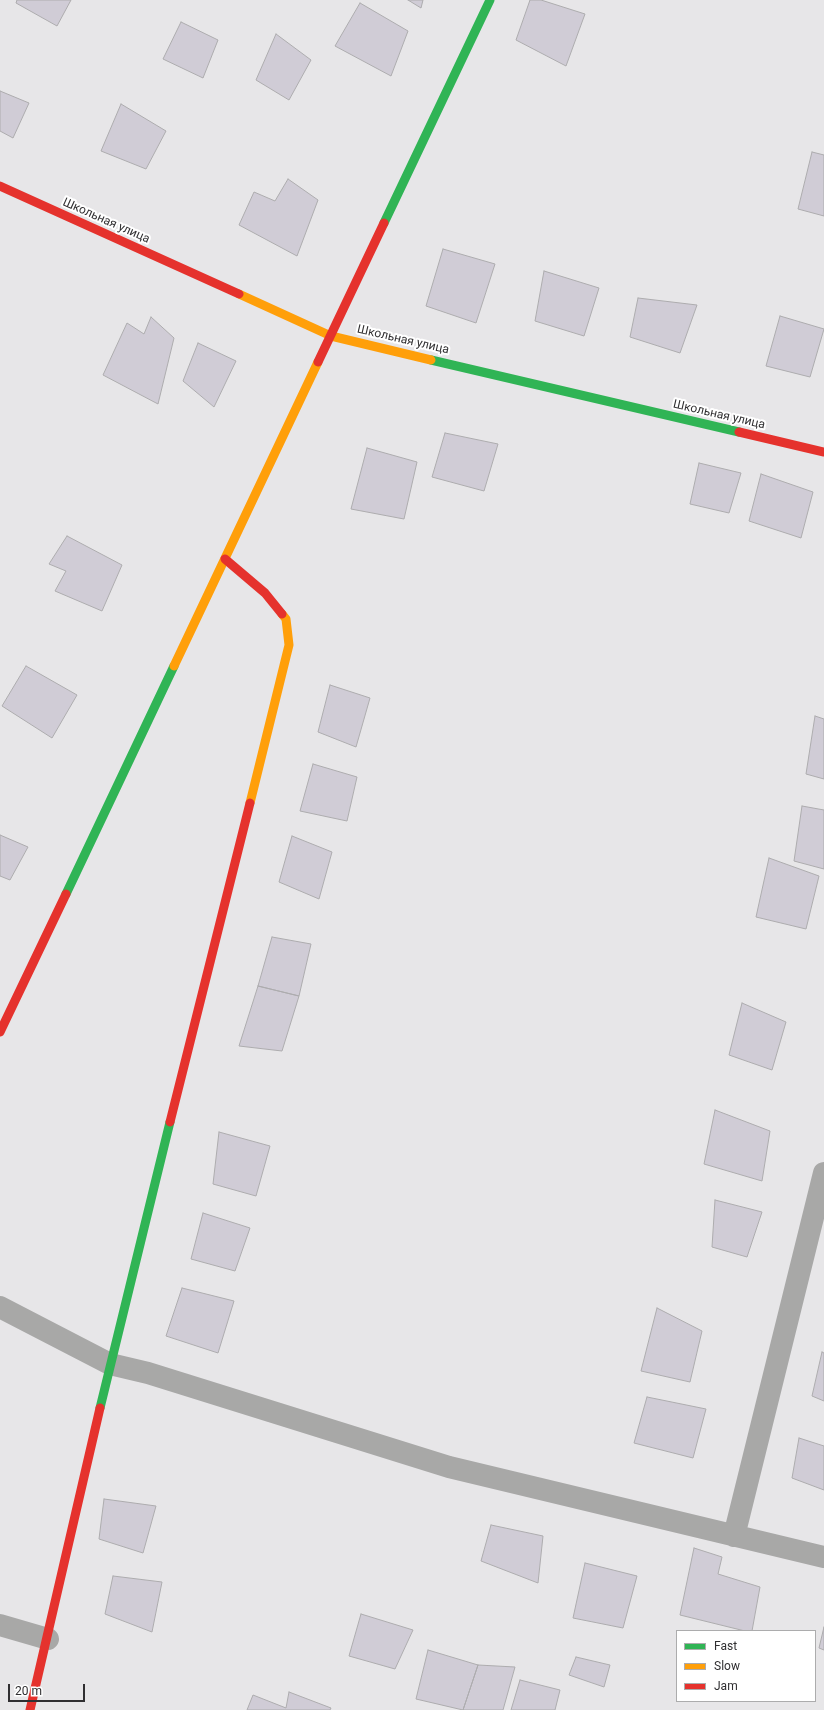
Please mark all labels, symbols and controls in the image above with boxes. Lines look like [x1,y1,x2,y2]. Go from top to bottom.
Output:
street label: Школьная улица [60,195,152,247]
street label: Школьная улица [356,322,450,358]
street label: Школьная улица [672,397,766,433]
legend [676,1630,816,1702]
text: Fast [714,1639,737,1653]
text: Slow [714,1659,740,1673]
scale bar [10,1676,87,1702]
text: Jam [714,1679,738,1693]
text: 20 m [15,1684,42,1698]

